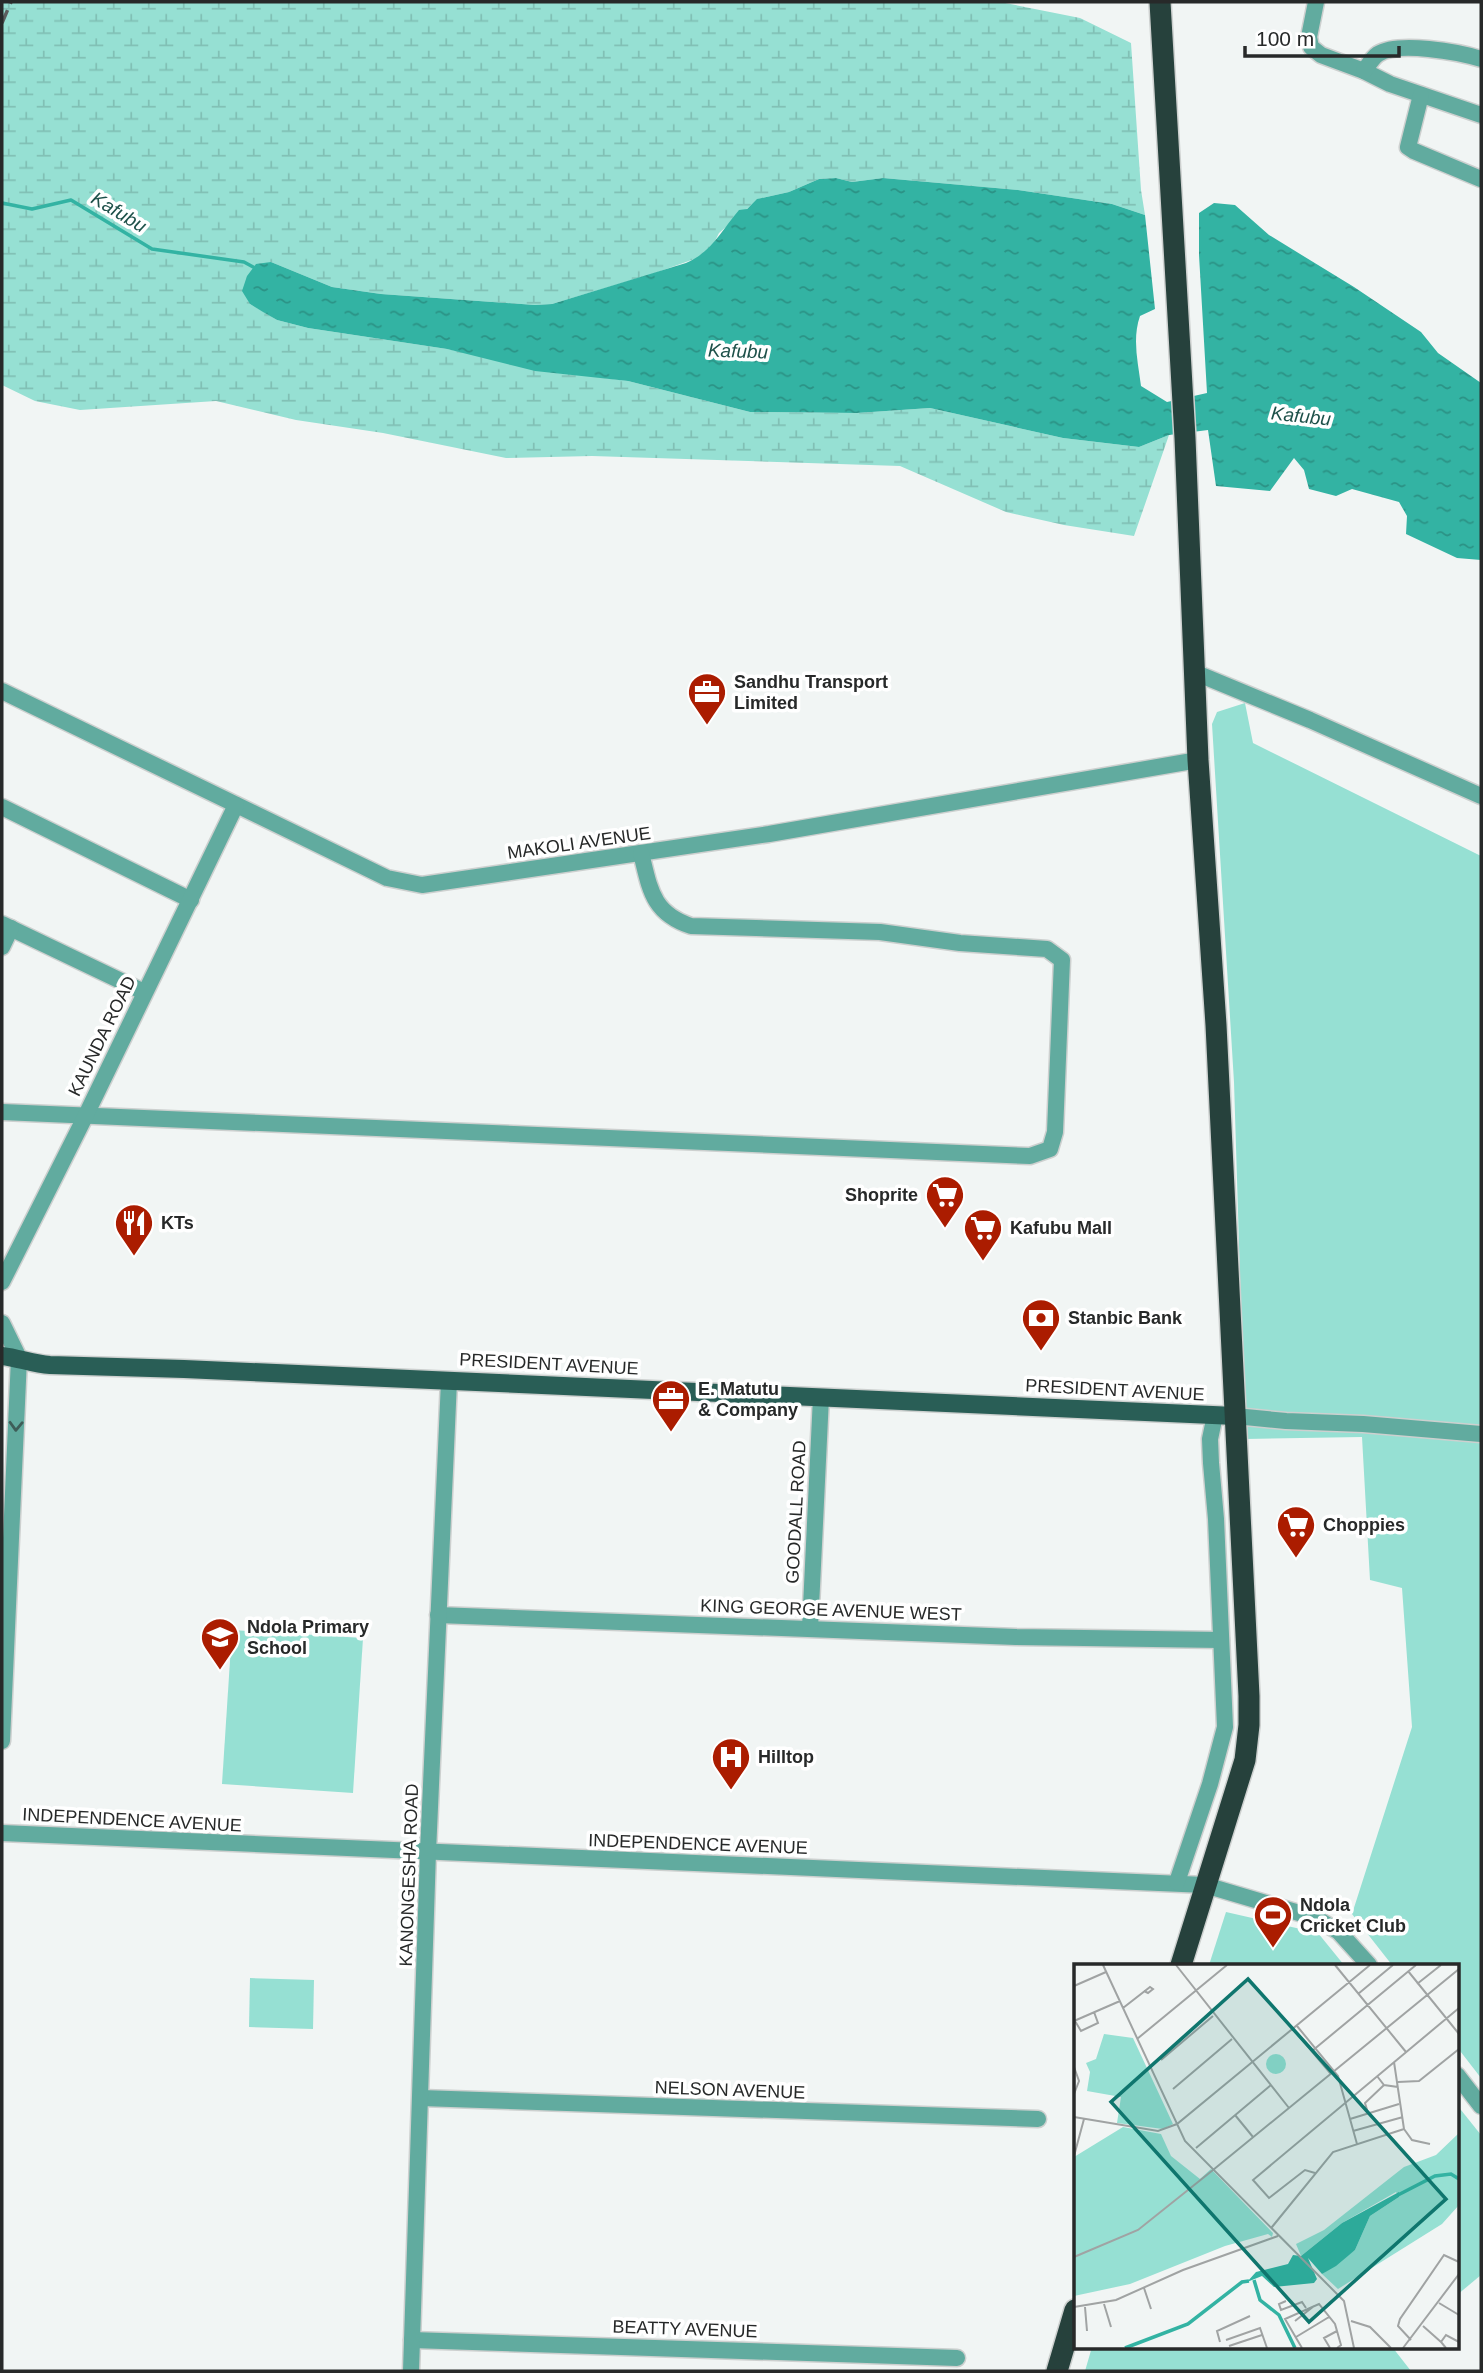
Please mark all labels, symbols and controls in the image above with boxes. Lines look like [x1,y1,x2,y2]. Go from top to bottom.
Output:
scale bar [1245,14,1399,58]
text: 100 m [1256,27,1314,50]
water label: Kafubu [88,187,151,237]
water label: Kafubu [708,339,769,363]
water label: Kafubu [1270,402,1332,430]
office icon: Sandhu Transport Limited [686,671,728,726]
place label: Sandhu Transport Limited [734,672,888,713]
street label: MAKOLI AVENUE [506,823,652,863]
street label: KAUNDA ROAD [64,973,140,1099]
supermarket icon: Shoprite [924,1174,966,1229]
place label: Shoprite [845,1185,918,1205]
restaurant icon: KTs [113,1202,155,1257]
supermarket icon: Kafubu Mall [962,1207,1004,1262]
place label: KTs [161,1213,194,1233]
place label: Kafubu Mall [1010,1218,1112,1238]
bank icon: Stanbic Bank [1020,1297,1062,1352]
place label: Stanbic Bank [1068,1308,1183,1328]
street label: PRESIDENT AVENUE [459,1349,639,1379]
street label: PRESIDENT AVENUE [1025,1375,1205,1405]
office icon: E. Matutu & Company [650,1378,692,1433]
place label: E. Matutu & Company [698,1379,798,1420]
one-way arrow [9,1421,24,1432]
street label: GOODALL ROAD [782,1440,810,1584]
supermarket icon: Choppies [1275,1504,1317,1559]
place label: Choppies [1323,1515,1405,1535]
street label: KING GEORGE AVENUE WEST [700,1595,962,1625]
school or university icon: Ndola Primary School [199,1616,241,1671]
place label: Ndola Primary School [247,1617,369,1658]
hospital icon: Hilltop [710,1736,752,1791]
place label: Hilltop [758,1747,814,1767]
street label: KANONGESHA ROAD [396,1783,422,1967]
street label: INDEPENDENCE AVENUE [22,1804,242,1836]
street label: INDEPENDENCE AVENUE [588,1830,808,1858]
sports icon: Ndola Cricket Club [1252,1894,1294,1949]
place label: Ndola Cricket Club [1300,1895,1406,1936]
inset map [1074,1964,1458,2348]
street label: NELSON AVENUE [654,2077,806,2103]
street label: BEATTY AVENUE [612,2316,758,2342]

